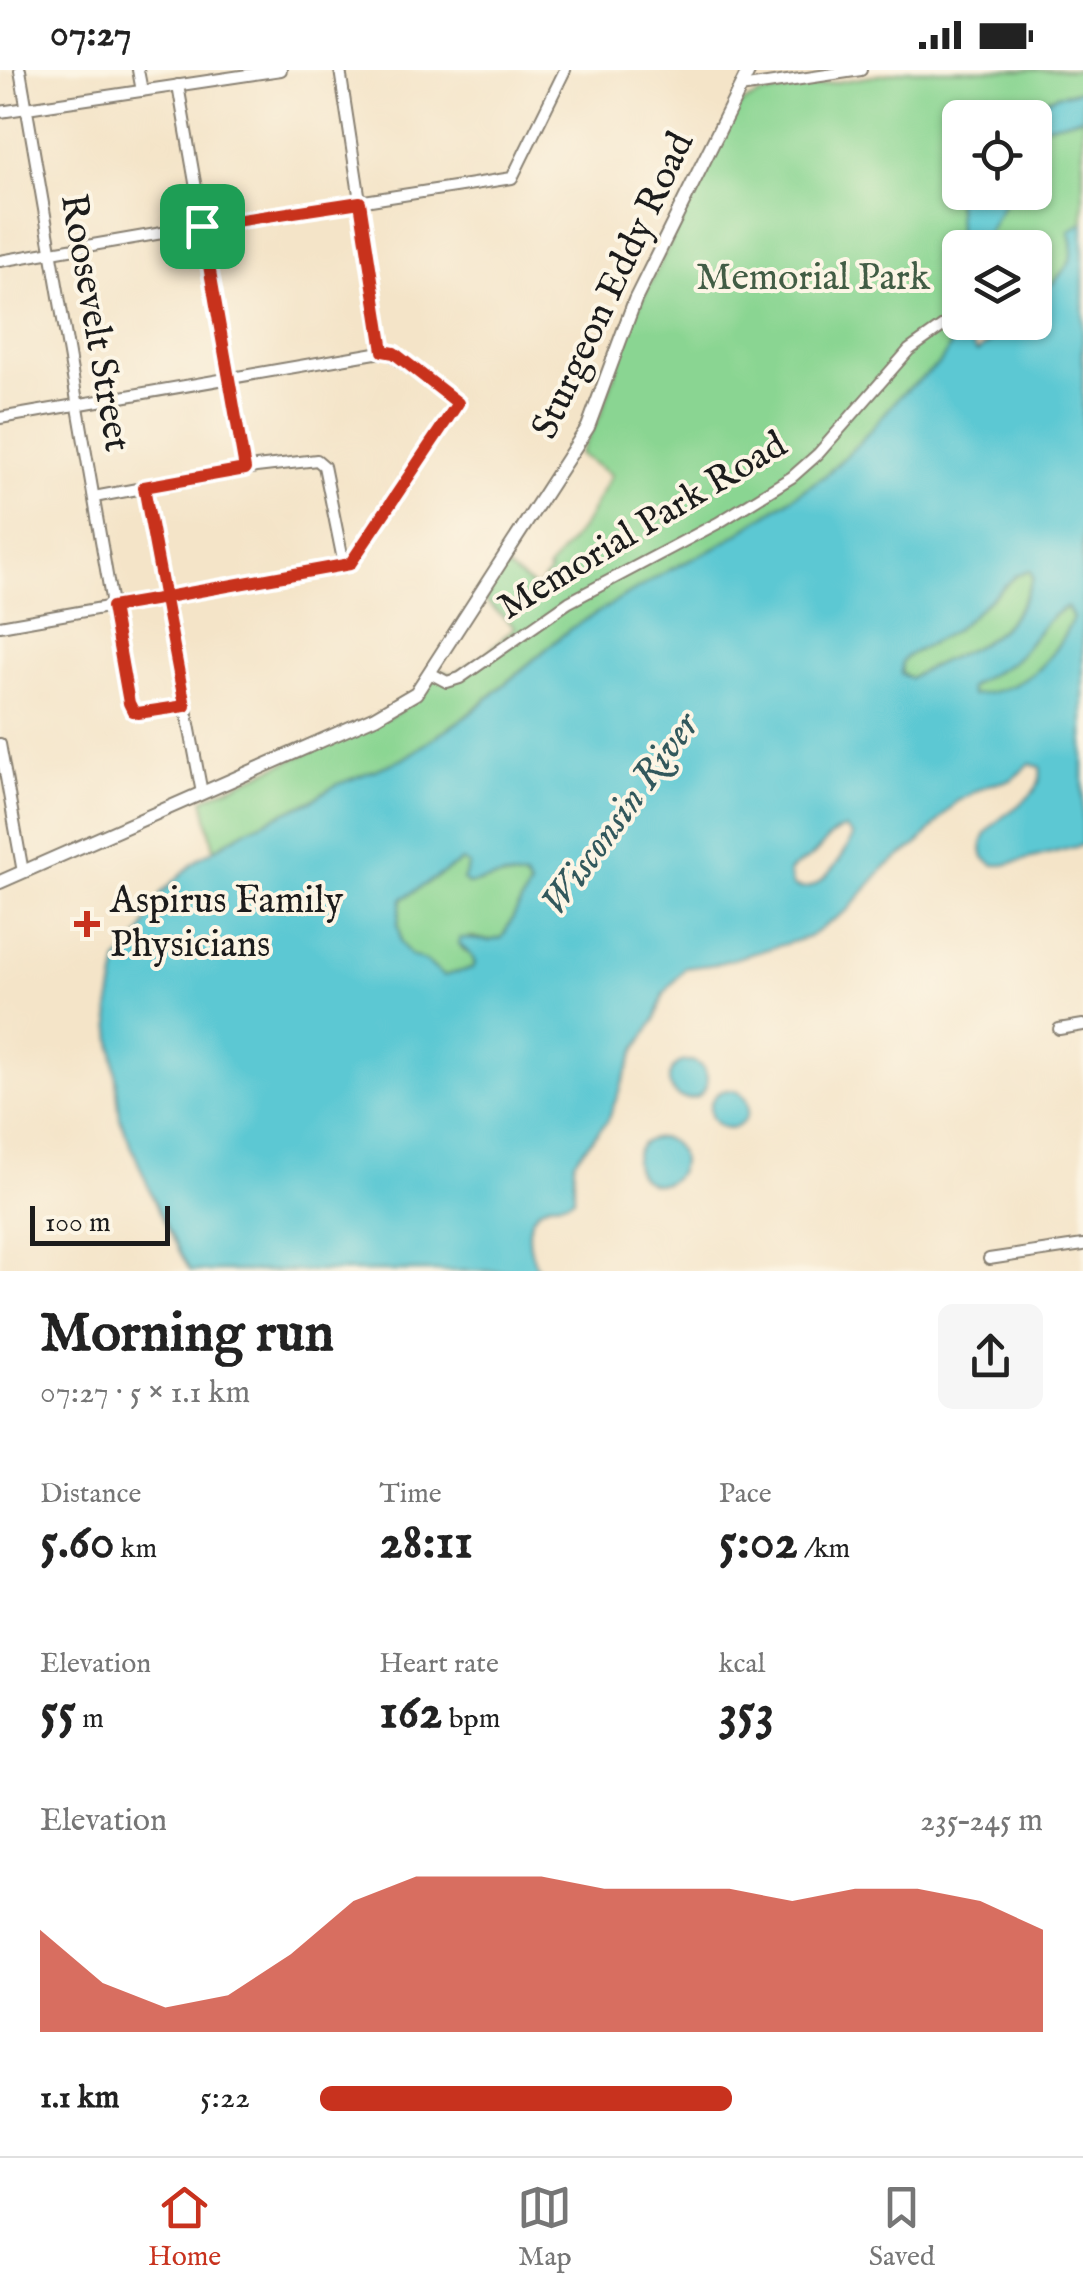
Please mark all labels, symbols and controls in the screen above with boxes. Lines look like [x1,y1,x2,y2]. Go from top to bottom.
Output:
text: 07:27 [50,11,132,59]
map controls [942,100,1052,340]
button: locate [942,100,1052,210]
street label: Sturgeon Eddy Road [522,124,706,447]
pin [160,184,245,269]
street label: Roosevelt Street [48,190,140,456]
icon: arrive [175,199,230,254]
button: layers [942,230,1052,340]
park label: Memorial Park [696,255,931,303]
street label: Memorial Park Road [490,422,797,632]
water label: Wisconsin River [530,701,713,927]
place label: Aspirus Family Physicians [109,878,343,970]
marker: Aspirus Family Physicians [74,911,100,937]
scale bar [30,1201,170,1246]
text: 100 m [45,1206,111,1241]
text: Morning run [40,1300,334,1370]
button: share [938,1304,1043,1409]
text: 07:27 · 5 × 1.1 km [40,1373,250,1414]
text: Distance [40,1477,141,1512]
text: Time [379,1477,442,1512]
text: Pace [719,1477,772,1512]
text: 5.60 [40,1512,115,1575]
text: 28:11 [379,1512,473,1575]
text: 5:02 [719,1512,798,1575]
text: km [115,1532,157,1567]
text: /km [798,1532,850,1567]
text: Elevation [40,1647,151,1682]
text: Heart rate [379,1647,499,1682]
text: kcal [719,1647,765,1682]
text: 55 [40,1682,76,1745]
text: 162 [379,1682,443,1745]
text: 353 [719,1682,774,1745]
text: m [76,1702,104,1737]
text: bpm [443,1702,500,1737]
text: Elevation [40,1801,167,1842]
text: 235–245 m [920,1801,1043,1842]
text: 1.1 km [40,2078,120,2119]
text: 5:22 [200,2078,250,2119]
tab: Home [148,2180,221,2275]
tab: Map [517,2180,572,2275]
tab: Saved [869,2180,935,2275]

